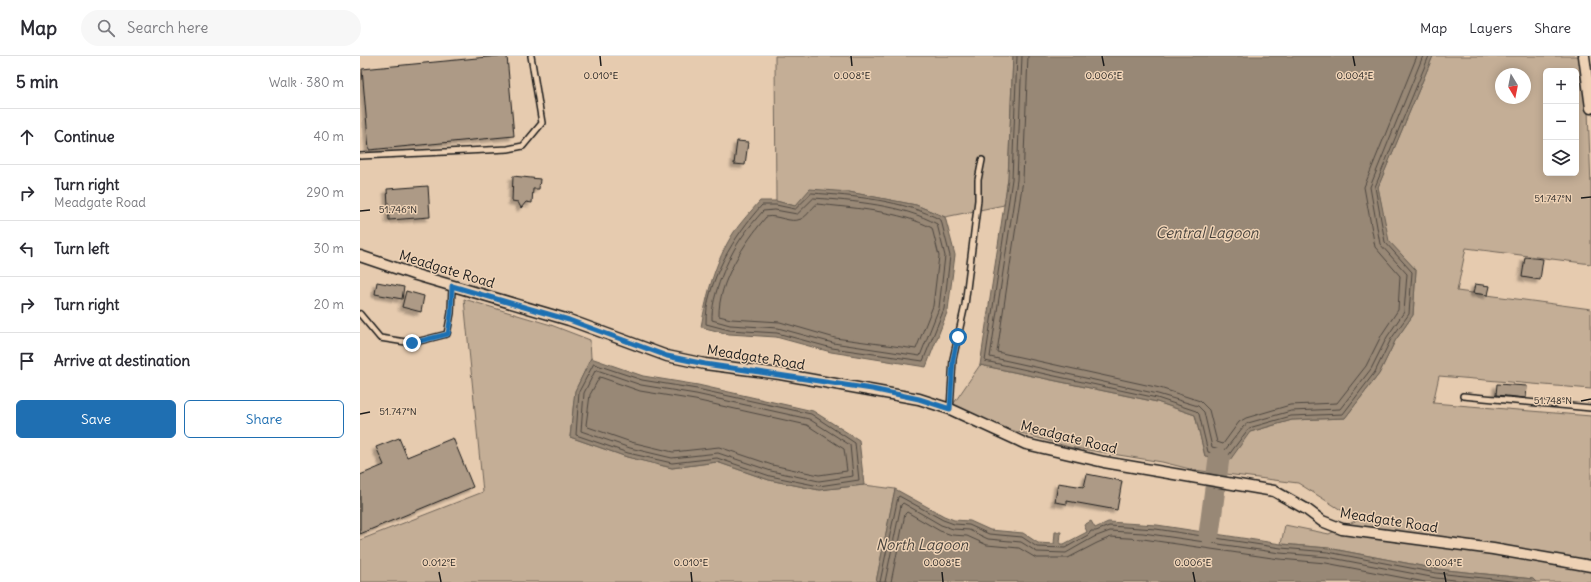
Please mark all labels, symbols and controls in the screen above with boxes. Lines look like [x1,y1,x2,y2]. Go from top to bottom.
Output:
search box [81,10,361,46]
text: Map [20,16,57,40]
icon: search [95,17,117,39]
text: Search here [127,18,208,37]
text: Map [1420,19,1447,37]
text: Layers [1469,19,1512,37]
text: Share [1534,19,1571,37]
north arrow [1495,68,1531,104]
map controls [1543,68,1579,176]
button: + [1543,68,1579,104]
text: 0.010°E [584,69,619,82]
text: 0.008°E [834,69,871,82]
text: 0.006°E [1086,69,1123,82]
text: 0.004°E [1337,69,1374,82]
text: 5 min [16,71,58,93]
text: Walk · 380 m [269,74,344,91]
button: − [1543,104,1579,140]
icon: ahead [16,126,38,148]
text: Continue [54,127,115,146]
text: 40 m [313,128,344,145]
button: layers [1543,140,1579,176]
text: Turn right [54,175,119,194]
icon: right [16,182,38,204]
text: 290 m [306,184,344,201]
text: 51.747°N [1534,192,1572,205]
text: Meadgate Road [54,194,146,211]
text: 51.746°N [379,203,417,216]
water label: Central Lagoon [1155,223,1259,242]
icon: left [16,238,38,260]
text: Turn left [54,239,109,258]
text: 30 m [314,240,344,257]
street label: Meadgate Road [397,246,497,292]
icon: right [16,294,38,316]
text: Turn right [54,295,119,314]
text: 20 m [314,296,344,313]
route start [949,328,967,346]
route end [403,334,421,352]
street label: Meadgate Road [706,340,806,374]
icon: arrive [16,350,38,372]
text: Arrive at destination [54,351,190,370]
text: 51.748°N [1534,394,1572,407]
button: Save [16,400,176,438]
button: Share [184,400,344,438]
text: 51.747°N [379,405,417,418]
street label: Meadgate Road [1019,416,1119,458]
street label: Meadgate Road [1339,503,1439,537]
water label: North Lagoon [876,535,969,554]
text: 0.012°E [422,556,456,569]
text: 0.010°E [674,556,709,569]
text: 0.008°E [924,556,961,569]
text: 0.006°E [1175,556,1212,569]
text: 0.004°E [1426,556,1463,569]

